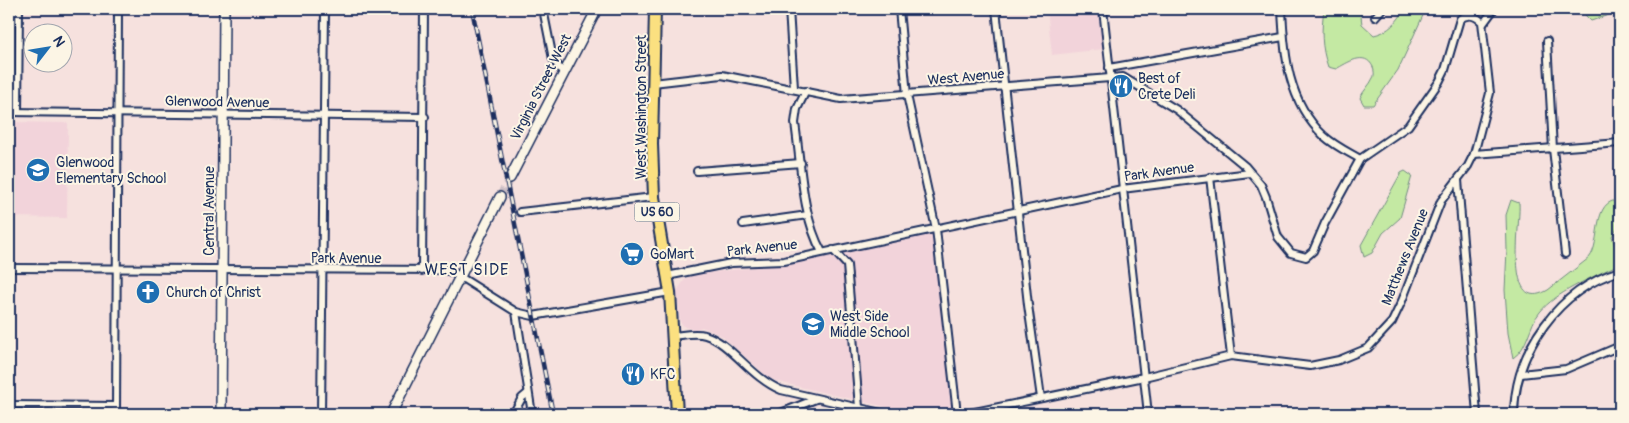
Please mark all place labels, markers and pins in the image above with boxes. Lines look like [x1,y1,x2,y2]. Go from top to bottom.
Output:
place label: Best of Crete Deli [1138,70,1196,103]
restaurant icon: Best of Crete Deli [1108,73,1134,99]
place label: Glenwood Elementary School [56,154,167,187]
school or university icon: Glenwood Elementary School [25,157,51,183]
supermarket icon: GoMart [619,241,645,267]
place label: GoMart [650,246,694,263]
church icon: Church of Christ [135,279,161,305]
place label: Church of Christ [166,284,261,301]
place label: West Side Middle School [830,308,910,341]
school or university icon: West Side Middle School [800,311,826,337]
restaurant icon: KFC [620,361,646,387]
place label: KFC [650,366,676,383]

